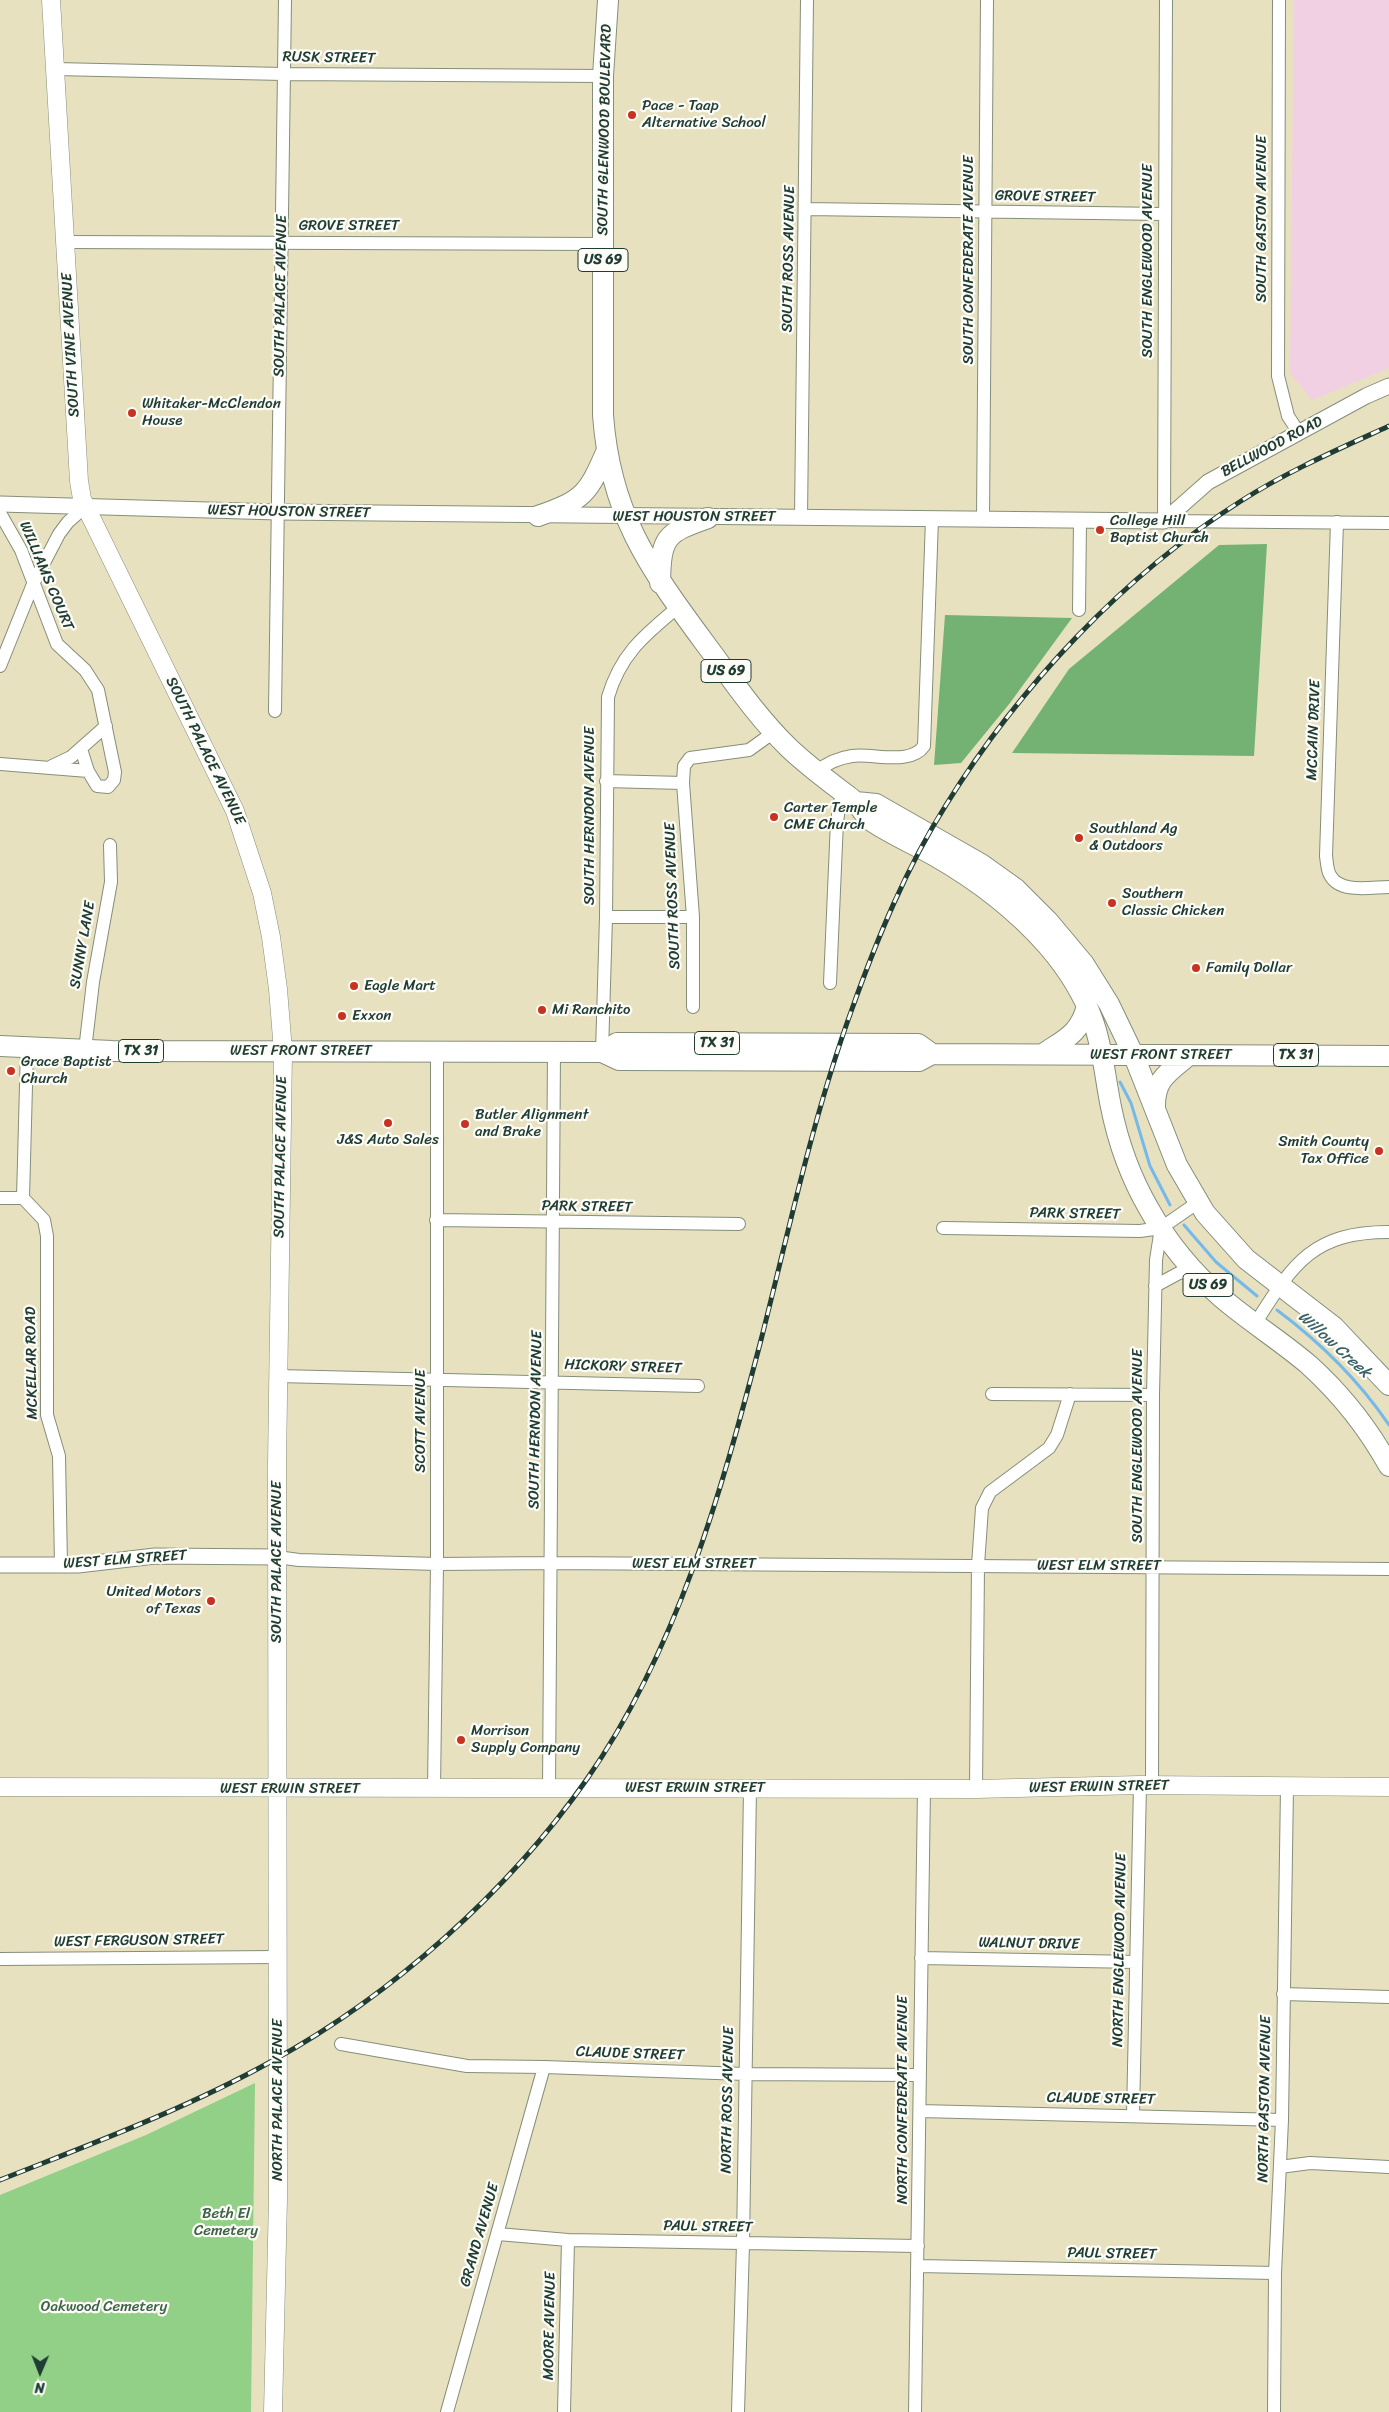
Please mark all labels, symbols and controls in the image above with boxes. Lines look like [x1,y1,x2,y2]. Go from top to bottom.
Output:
street label: SOUTH GLENWOOD BOULEVARD [594,24,616,236]
street label: RUSK STREET [283,48,375,68]
place label: Pace - Taap Alternative School [642,97,766,132]
marker: Pace - Taap Alternative School [626,109,638,121]
street label: SOUTH GASTON AVENUE [1253,136,1271,302]
street label: SOUTH CONFEDERATE AVENUE [960,156,978,364]
street label: SOUTH ENGLEWOOD AVENUE [1139,164,1157,358]
street label: SOUTH ROSS AVENUE [779,185,799,333]
street label: GROVE STREET [995,187,1095,207]
street label: SOUTH PALACE AVENUE [271,215,291,377]
street label: GROVE STREET [299,217,399,235]
road number: US 69 [578,248,628,272]
street label: SOUTH VINE AVENUE [58,272,84,418]
place label: Whitaker-McClendon House [142,395,281,430]
marker: Whitaker-McClendon House [126,407,138,419]
street label: BELLWOOD ROAD [1218,413,1326,481]
street label: WEST HOUSTON STREET [207,502,371,522]
street label: WEST HOUSTON STREET [613,508,775,526]
place label: College Hill Baptist Church [1110,512,1209,547]
street label: WILLIAMS COURT [15,519,77,633]
marker: College Hill Baptist Church [1094,524,1106,536]
road number: US 69 [701,659,751,682]
street label: SOUTH PALACE AVENUE [161,674,249,828]
street label: MCCAIN DRIVE [1303,679,1325,781]
street label: SOUTH HERNDON AVENUE [581,727,599,905]
place label: Carter Temple CME Church [784,799,877,834]
marker: Carter Temple CME Church [768,811,780,823]
place label: Southland Ag & Outdoors [1089,820,1178,855]
street label: SOUTH ROSS AVENUE [661,822,685,970]
marker: Southland Ag & Outdoors [1073,832,1085,844]
place label: Southern Classic Chicken [1122,885,1224,920]
marker: Southern Classic Chicken [1106,897,1118,909]
street label: SUNNY LANE [66,900,100,990]
place label: Family Dollar [1206,959,1292,977]
marker: Family Dollar [1190,962,1202,974]
place label: Eagle Mart [364,977,436,995]
marker: Eagle Mart [348,980,360,992]
place label: Mi Ranchito [552,1001,630,1019]
marker: Mi Ranchito [536,1004,548,1016]
place label: Exxon [352,1007,391,1025]
marker: Exxon [336,1010,348,1022]
road number: TX 31 [694,1032,740,1054]
road number: TX 31 [118,1040,164,1062]
street label: WEST FRONT STREET [230,1042,372,1060]
road number: TX 31 [1274,1044,1318,1066]
street label: WEST FRONT STREET [1090,1046,1232,1064]
place label: Grace Baptist Church [21,1053,111,1088]
marker: Grace Baptist Church [5,1065,17,1077]
street label: SOUTH PALACE AVENUE [271,1076,291,1238]
place label: Butler Alignment and Brake [475,1106,588,1141]
marker: J&S Auto Sales [382,1117,394,1129]
marker: Butler Alignment and Brake [459,1118,471,1130]
place label: J&S Auto Sales [337,1131,439,1149]
place label: Smith County Tax Office [1278,1133,1369,1168]
marker: Smith County Tax Office [1373,1145,1385,1157]
street label: PARK STREET [541,1197,633,1217]
street label: PARK STREET [1029,1204,1121,1224]
road number: US 69 [1183,1274,1233,1296]
street label: MCKELLAR ROAD [22,1306,42,1420]
water label: Willow Creek [1294,1308,1374,1382]
street label: SOUTH HERNDON AVENUE [525,1331,547,1509]
street label: SOUTH ENGLEWOOD AVENUE [1129,1349,1147,1543]
street label: HICKORY STREET [564,1356,682,1378]
street label: SCOTT AVENUE [412,1369,430,1473]
street label: SOUTH PALACE AVENUE [268,1481,286,1643]
street label: WEST ELM STREET [63,1547,187,1573]
street label: WEST ELM STREET [632,1555,756,1573]
street label: WEST ELM STREET [1037,1557,1161,1575]
place label: United Motors of Texas [106,1583,201,1618]
marker: United Motors of Texas [205,1595,217,1607]
place label: Morrison Supply Company [471,1722,580,1757]
marker: Morrison Supply Company [455,1734,467,1746]
street label: WEST ERWIN STREET [1029,1777,1169,1797]
street label: WEST ERWIN STREET [625,1779,765,1797]
street label: WEST ERWIN STREET [220,1780,360,1798]
street label: NORTH ENGLEWOOD AVENUE [1109,1853,1131,2047]
street label: WEST FERGUSON STREET [54,1931,224,1951]
street label: WALNUT DRIVE [978,1934,1080,1954]
street label: NORTH CONFEDERATE AVENUE [894,1996,912,2204]
street label: NORTH GASTON AVENUE [1255,2016,1275,2182]
street label: NORTH PALACE AVENUE [269,2019,287,2181]
street label: NORTH ROSS AVENUE [718,2026,738,2174]
street label: CLAUDE STREET [575,2043,685,2065]
street label: CLAUDE STREET [1047,2089,1155,2109]
street label: GRAND AVENUE [457,2181,503,2289]
park label: Beth El Cemetery [194,2205,258,2240]
street label: PAUL STREET [663,2217,753,2237]
street label: PAUL STREET [1067,2244,1157,2264]
street label: MOORE AVENUE [540,2272,560,2380]
park label: Oakwood Cemetery [41,2298,167,2316]
north arrow [15,2347,65,2397]
text: N [35,2375,45,2400]

